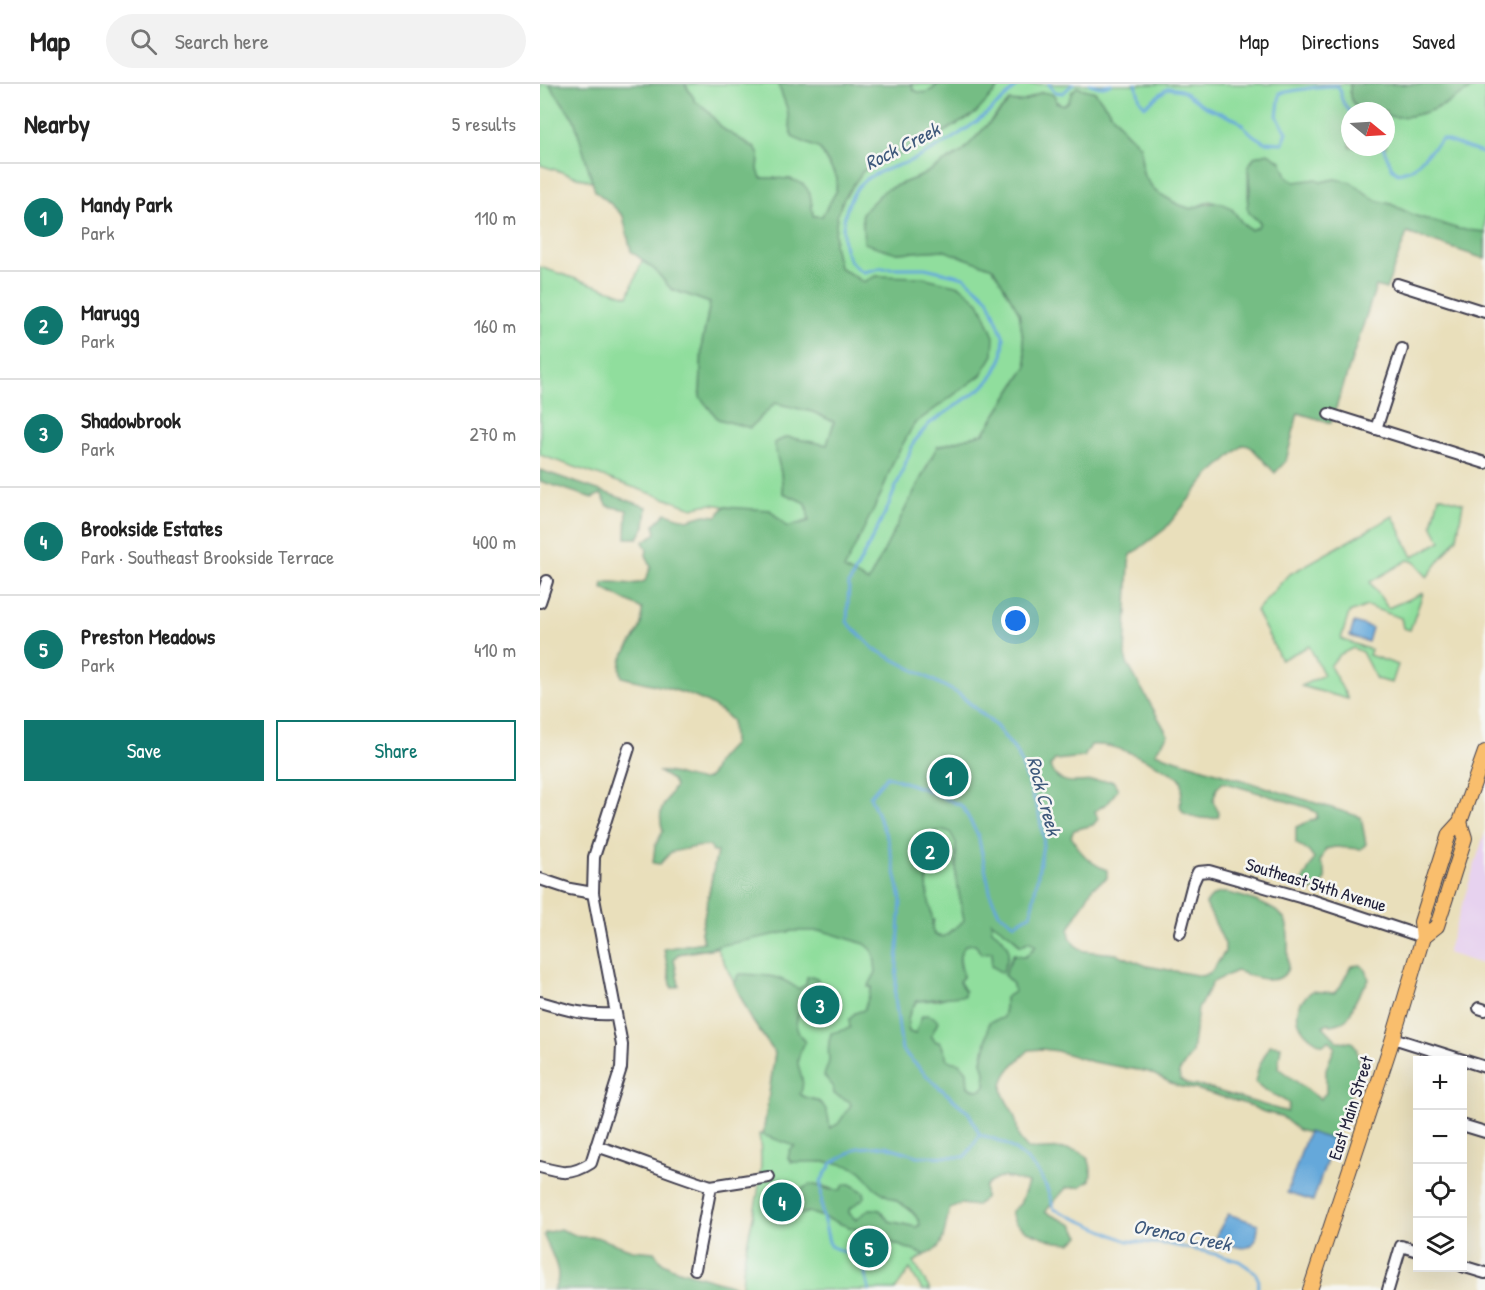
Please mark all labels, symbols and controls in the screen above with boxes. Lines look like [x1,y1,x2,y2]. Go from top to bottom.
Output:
search box [106,14,526,68]
text: Map [30,22,70,60]
icon: search [127,25,160,58]
text: Search here [175,26,269,56]
text: Map [1239,27,1269,56]
text: Directions [1302,27,1379,56]
text: Saved [1412,27,1455,56]
north arrow [1341,102,1395,156]
text: Nearby [24,106,90,141]
text: 5 results [452,110,516,137]
water label: Rock Creek [860,114,945,176]
text: Mandy Park [81,189,172,219]
text: 1 [40,204,47,231]
text: 110 m [474,204,516,231]
text: Park [81,219,114,246]
text: Marugg [81,297,140,327]
text: 2 [39,312,48,339]
text: 160 m [474,312,516,339]
text: Park [81,327,114,354]
text: Shadowbrook [81,405,181,435]
text: 3 [39,420,48,447]
text: 270 m [470,420,516,447]
text: Park [81,435,114,462]
text: Brookside Estates [81,513,222,543]
text: 4 [40,528,47,555]
text: 400 m [472,528,516,555]
text: Park · Southeast Brookside Terrace [81,543,334,570]
your location [1001,606,1030,635]
text: Preston Meadows [81,621,215,651]
text: 5 [39,636,48,663]
text: 410 m [474,636,516,663]
text: Park [81,651,114,678]
button: Save [24,720,264,781]
button: Share [276,720,516,781]
water label: Rock Creek [1021,753,1068,840]
pin: 1 [930,754,968,800]
pin: 2 [910,828,950,873]
street label: Southeast 54th Avenue [1243,851,1390,918]
pin: 3 [800,982,840,1028]
street label: East Main Street [1322,1052,1379,1163]
map controls [1413,1056,1467,1272]
button: + [1413,1056,1467,1110]
button: − [1413,1110,1467,1164]
button: locate [1413,1164,1467,1218]
pin: 4 [762,1180,802,1224]
water label: Orenco Creek [1131,1212,1235,1258]
button: layers [1413,1218,1467,1272]
pin: 5 [850,1226,888,1270]

